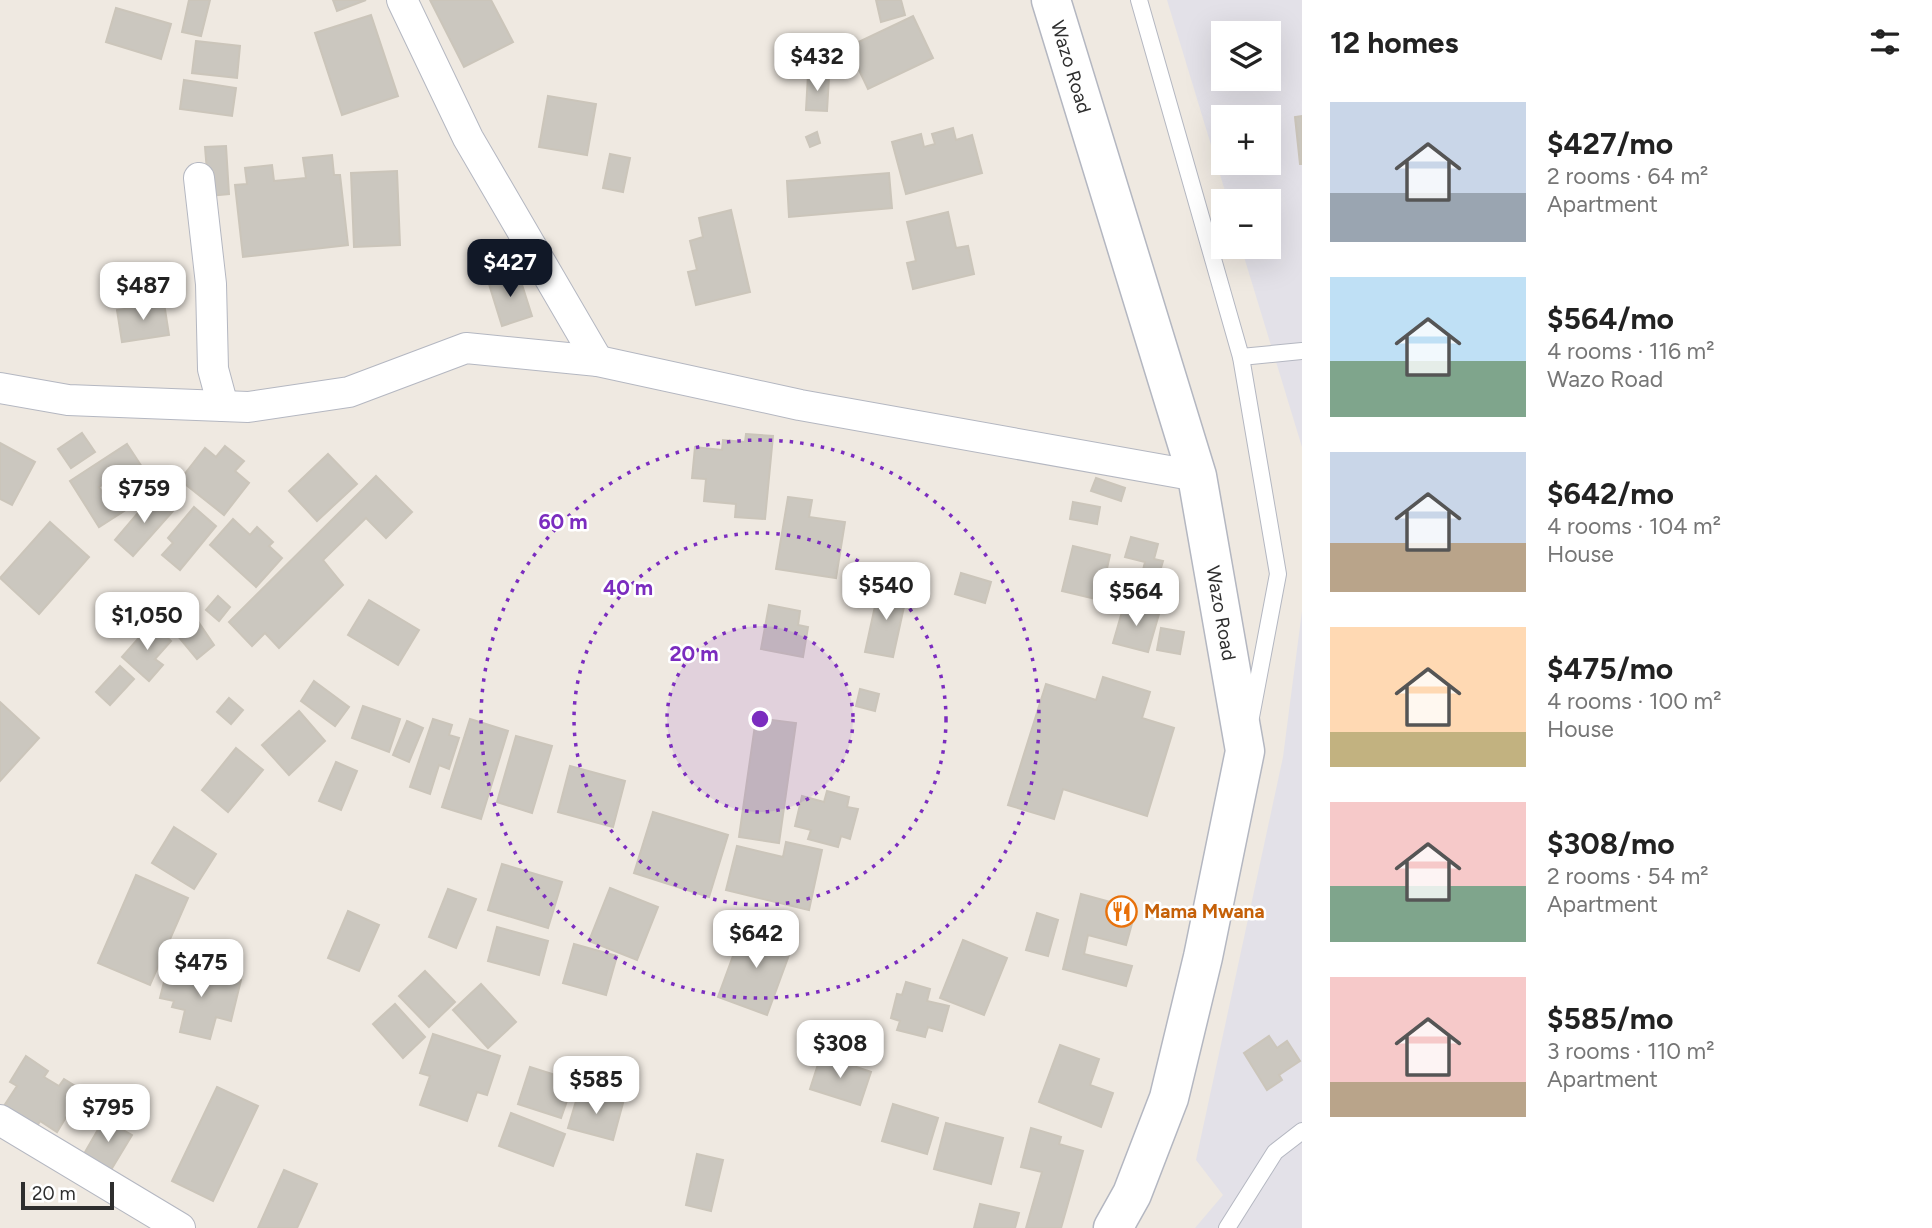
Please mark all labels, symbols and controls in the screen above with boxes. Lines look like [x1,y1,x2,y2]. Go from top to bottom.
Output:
street label: Wazo Road [1046,18,1096,116]
map controls [1211,21,1281,259]
button: layers [1211,21,1281,91]
icon: filters [1866,23,1904,61]
text: 12 homes [1330,24,1458,61]
pin: $432 [776,34,858,93]
text: $432 [790,42,844,70]
button: + [1211,105,1281,175]
text: $427/mo [1547,125,1673,162]
icon: home [1386,130,1470,214]
text: 2 rooms · 64 m² [1547,162,1708,190]
button: − [1211,189,1281,259]
text: Apartment [1547,190,1658,218]
pin: $427 [469,240,551,299]
text: $427 [483,248,537,276]
pin: $487 [102,262,184,322]
text: $487 [116,271,170,299]
text: $564/mo [1547,300,1674,337]
icon: home [1386,305,1470,389]
text: 4 rooms · 116 m² [1547,337,1715,365]
text: Wazo Road [1547,365,1663,393]
pin: $759 [103,466,185,525]
text: $759 [118,474,170,502]
text: $642/mo [1547,475,1674,512]
icon: home [1386,480,1470,564]
text: 60 m [538,509,588,534]
text: 4 rooms · 104 m² [1547,512,1721,540]
text: House [1547,540,1614,568]
pin: $540 [845,562,927,622]
street label: Wazo Road [1201,564,1241,662]
pin: $564 [1095,568,1177,628]
text: $540 [858,571,914,599]
text: 40 m [603,575,653,600]
text: $564 [1109,577,1163,605]
pin: $1,050 [90,592,204,652]
text: $1,050 [111,601,183,629]
text: 20 m [669,641,719,666]
text: $475/mo [1547,650,1673,687]
icon: home [1386,655,1470,739]
text: 4 rooms · 100 m² [1547,687,1721,715]
centre of rings [748,707,772,731]
text: House [1547,715,1614,743]
text: $308/mo [1547,825,1675,862]
icon: home [1386,830,1470,914]
text: 2 rooms · 54 m² [1547,862,1709,890]
text: Apartment [1547,890,1658,918]
restaurant icon: Mama Mwana [1104,894,1138,928]
place label: Mama Mwana [1144,900,1265,923]
pin: $642 [715,911,797,970]
text: $642 [729,919,783,947]
pin: $475 [160,940,242,999]
text: $475 [174,948,228,976]
text: $585/mo [1547,1000,1673,1037]
icon: home [1386,1005,1470,1089]
pin: $308 [799,1020,881,1080]
text: $308 [813,1029,867,1057]
text: 3 rooms · 110 m² [1547,1037,1714,1065]
pin: $585 [555,1056,637,1116]
text: $585 [569,1065,623,1093]
text: Apartment [1547,1065,1658,1093]
pin: $795 [67,1084,149,1144]
text: $795 [82,1093,134,1121]
scale bar [21,1179,114,1211]
text: 20 m [32,1182,76,1205]

